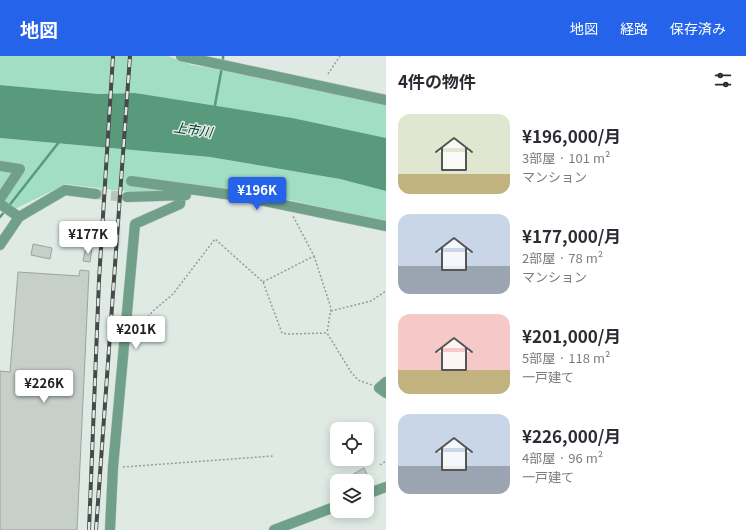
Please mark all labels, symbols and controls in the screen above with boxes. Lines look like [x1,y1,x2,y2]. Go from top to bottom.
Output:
text: 地図 [20,15,58,42]
text: 地図 [570,18,598,38]
text: 経路 [620,18,648,38]
text: 保存済み [670,18,726,38]
text: 4件の物件 [398,68,476,93]
icon: filters [712,69,734,91]
water label: 上市川 [172,117,216,141]
text: ¥196,000/月 [522,123,621,148]
icon: home [430,130,478,178]
text: 3部屋 · 101 m² [522,148,610,167]
text: マンション [522,167,587,186]
pin: ¥196K [229,177,285,211]
text: ¥196K [237,180,277,199]
pin: ¥177K [60,221,116,255]
text: ¥177,000/月 [522,223,621,248]
text: ¥177K [68,224,108,243]
icon: home [430,230,478,278]
text: 2部屋 · 78 m² [522,248,603,267]
text: マンション [522,267,587,286]
pin: ¥201K [108,316,164,350]
text: ¥201K [116,319,156,338]
text: ¥201,000/月 [522,323,621,348]
icon: home [430,330,478,378]
text: 5部屋 · 118 m² [522,348,610,367]
text: 一戸建て [522,367,574,386]
pin: ¥226K [16,370,72,404]
text: ¥226K [24,373,64,392]
map controls [330,422,374,518]
button: locate [330,422,374,466]
text: ¥226,000/月 [522,423,621,448]
icon: home [430,430,478,478]
text: 4部屋 · 96 m² [522,448,603,467]
text: 一戸建て [522,467,574,486]
button: layers [330,474,374,518]

